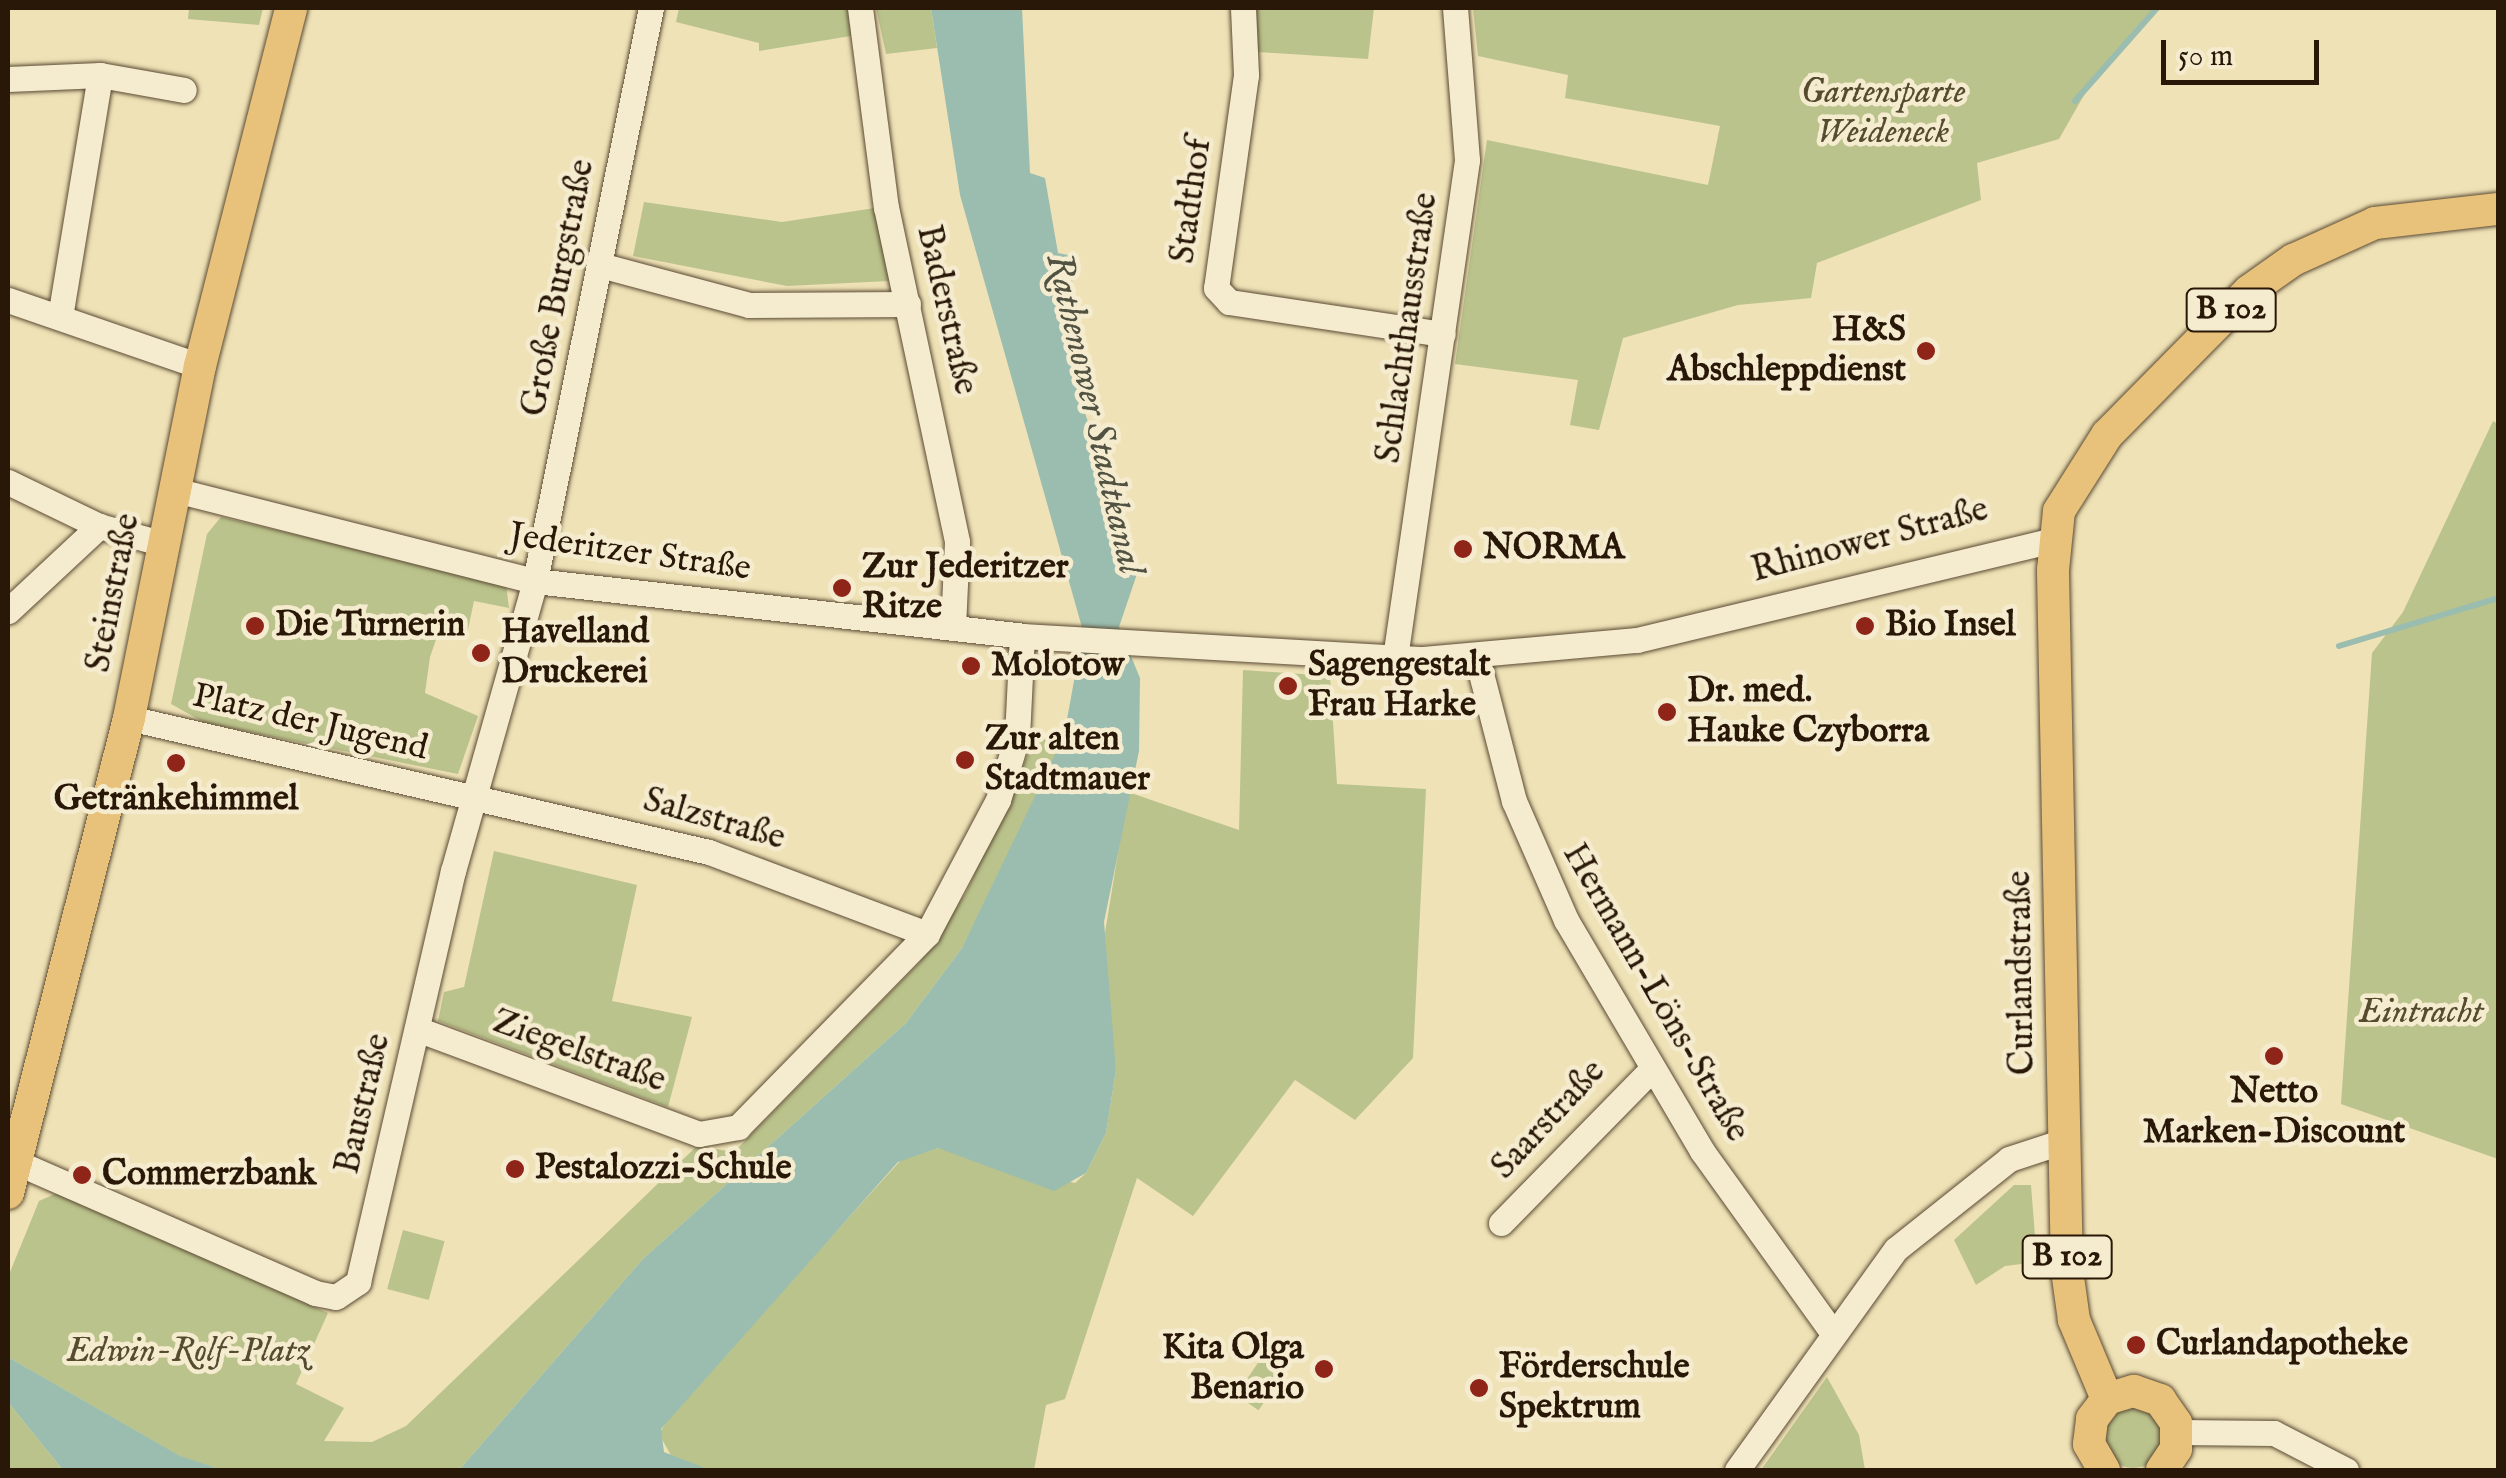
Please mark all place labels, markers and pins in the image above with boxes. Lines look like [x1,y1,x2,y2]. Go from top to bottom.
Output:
place label: H&S Abschleppdienst [1667,310,1906,392]
marker: H&S Abschleppdienst [1915,340,1937,362]
place label: NORMA [1483,528,1624,570]
marker: NORMA [1452,538,1474,560]
place label: Zur Jederitzer Ritze [862,547,1069,629]
marker: Zur Jederitzer Ritze [831,577,853,599]
place label: Die Turnerin [275,605,465,647]
place label: Bio Insel [1885,605,2015,647]
place label: Havelland Druckerei [501,612,649,694]
marker: Die Turnerin [244,615,266,637]
marker: Bio Insel [1854,615,1876,637]
marker: Havelland Druckerei [470,642,492,664]
place label: Molotow [991,645,1124,687]
place label: Sagengestalt Frau Harke [1308,645,1491,727]
marker: Molotow [960,655,982,677]
place label: Dr. med. Hauke Czyborra [1687,671,1929,753]
marker: Sagengestalt Frau Harke [1277,675,1299,697]
marker: Dr. med. Hauke Czyborra [1656,701,1678,723]
place label: Zur alten Stadtmauer [985,719,1150,801]
marker: Zur alten Stadtmauer [954,749,976,771]
marker: Getränkehimmel [165,752,187,774]
place label: Getränkehimmel [54,779,298,821]
marker: Netto Marken-Discount [2263,1045,2285,1067]
place label: Netto Marken-Discount [2143,1072,2405,1154]
place label: Pestalozzi-Schule [535,1148,792,1190]
place label: Commerzbank [102,1154,316,1196]
marker: Pestalozzi-Schule [504,1158,526,1180]
marker: Commerzbank [71,1164,93,1186]
place label: Curlandapotheke [2156,1324,2408,1366]
place label: Kita Olga Benario [1162,1328,1304,1410]
marker: Curlandapotheke [2125,1334,2147,1356]
place label: Förderschule Spektrum [1499,1347,1689,1429]
marker: Kita Olga Benario [1313,1358,1335,1380]
marker: Förderschule Spektrum [1468,1377,1490,1399]

